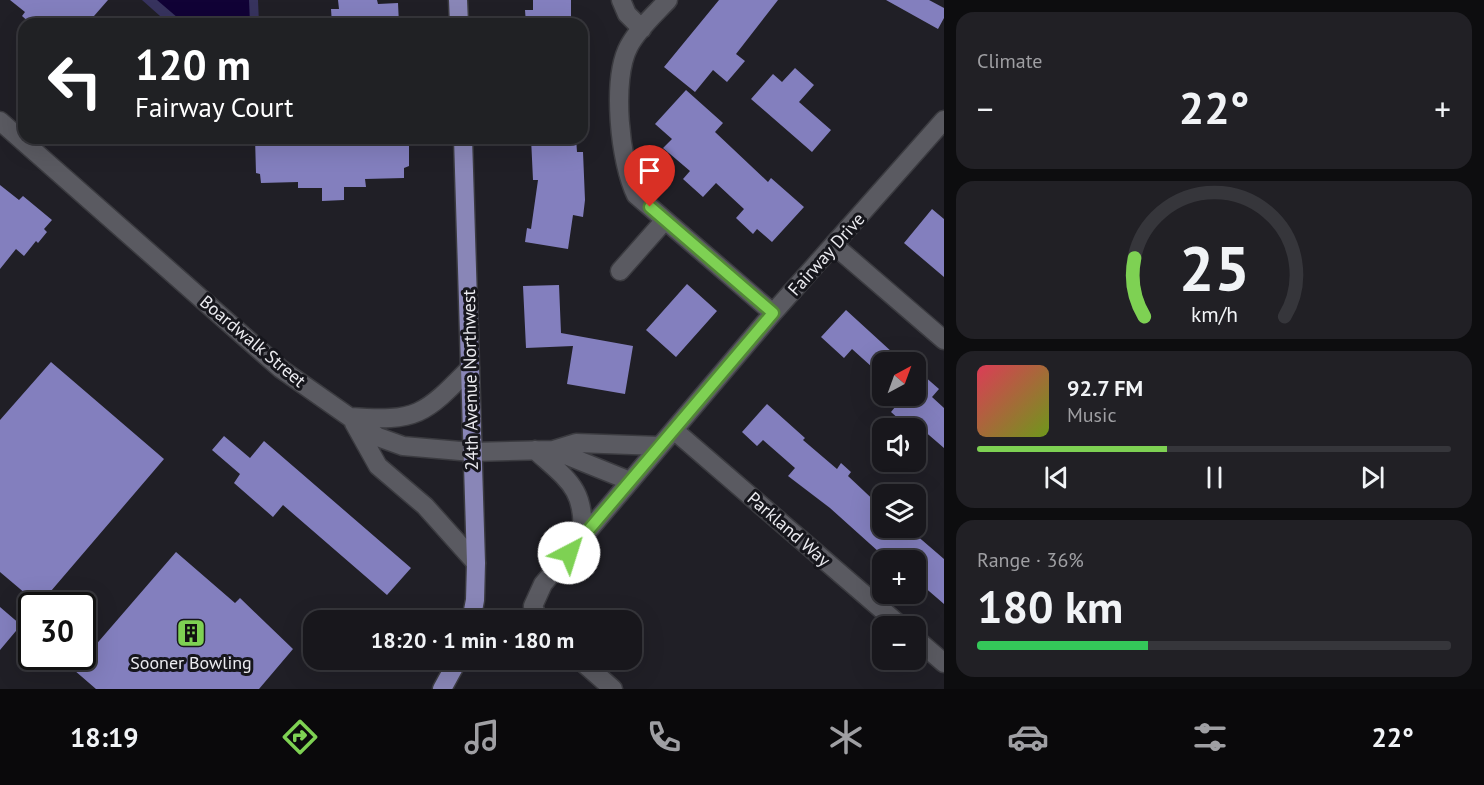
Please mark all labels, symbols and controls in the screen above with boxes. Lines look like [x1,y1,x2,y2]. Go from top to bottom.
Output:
text: 120 m [135,37,251,92]
icon: left [36,42,114,120]
text: Climate [977,48,1043,74]
text: 22° [1179,78,1249,136]
text: − [977,87,994,130]
text: + [1434,87,1451,130]
text: Fairway Court [135,90,293,124]
pin [624,145,675,207]
icon: arrive [633,154,666,187]
street label: Fairway Drive [783,208,869,300]
text: 25 [1179,227,1249,308]
street label: 24th Avenue Northwest [457,289,483,471]
street label: Boardwalk Street [195,290,311,392]
text: km/h [1190,300,1237,328]
north arrow [872,352,926,406]
map controls [872,352,926,670]
text: 92.7 FM [1067,374,1143,402]
text: Music [1067,402,1116,428]
button: sound [872,418,926,472]
icon: previous [1040,461,1073,494]
icon: pause [1198,461,1231,494]
icon: next [1356,461,1389,494]
button: layers [872,484,926,538]
street label: Parkland Way [743,487,836,572]
position arrow [537,521,601,585]
text: Range · 36% [977,547,1084,573]
button: + [872,550,926,604]
text: 180 km [977,577,1123,635]
speed limit sign: 30 [18,592,96,670]
button: − [872,616,926,670]
building icon: Sooner Bowling [175,617,207,649]
text: 18:20 · 1 min · 180 m [371,626,574,654]
place label: Sooner Bowling [130,651,252,674]
icon: directions [279,716,321,758]
icon: music [461,716,503,758]
icon: phone [643,716,685,758]
icon: climate [825,716,867,758]
icon: car [1007,716,1049,758]
icon: filters [1189,716,1231,758]
text: 18:19 [70,720,139,754]
text: 22° [1371,720,1414,754]

